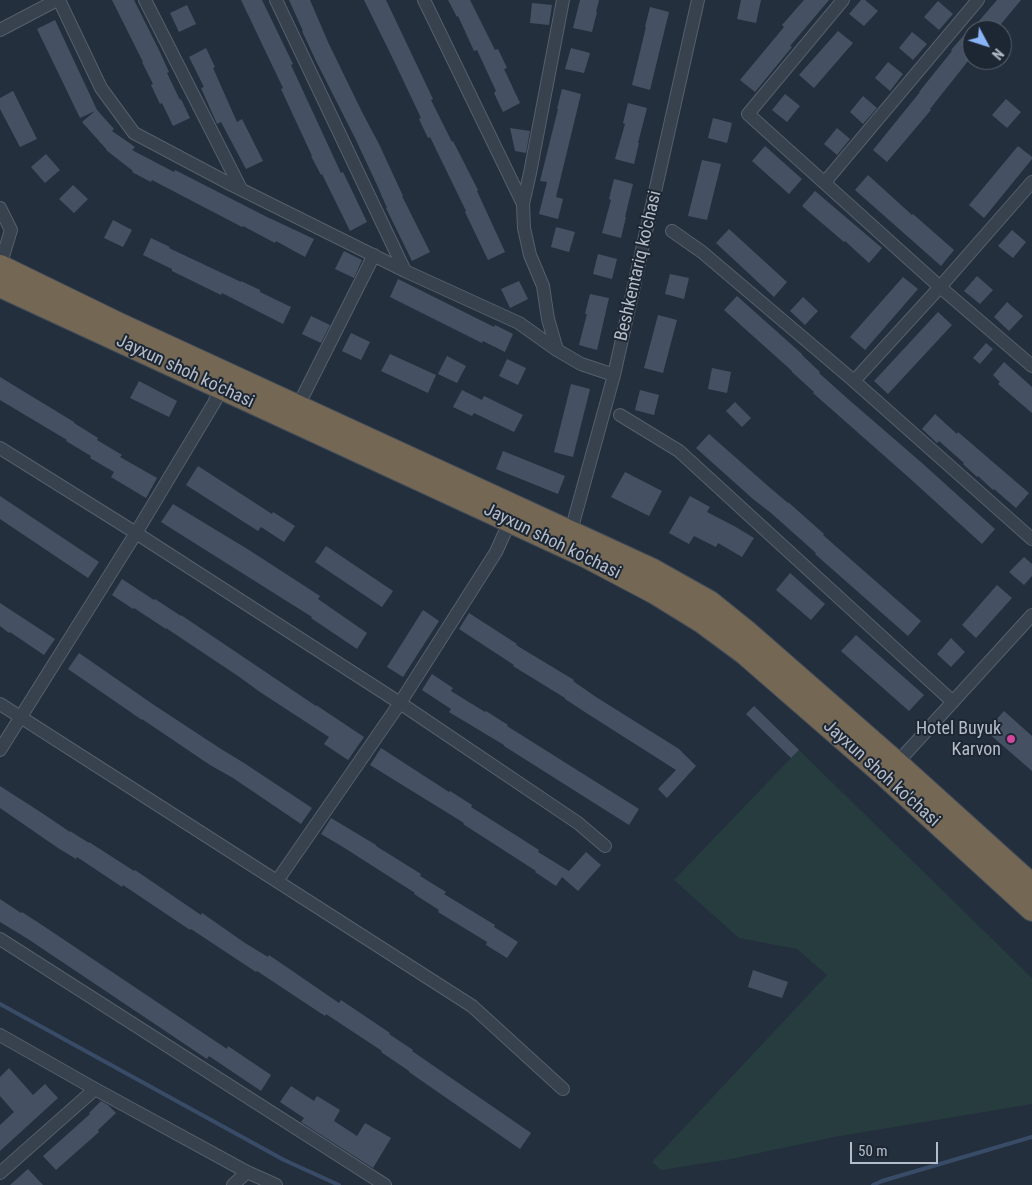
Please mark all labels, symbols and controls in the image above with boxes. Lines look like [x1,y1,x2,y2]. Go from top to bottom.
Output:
north arrow [962,20,1012,70]
text: N [989,46,1007,62]
street label: Beshkentariq ko'chasi [611,189,667,343]
street label: Jayxun shoh ko'chasi [113,331,257,413]
street label: Jayxun shoh ko'chasi [480,500,624,584]
street label: Jayxun shoh ko'chasi [818,716,944,832]
place label: Hotel Buyuk Karvon [916,718,1001,761]
marker: Hotel Buyuk Karvon [1005,733,1017,745]
scale bar [852,1132,940,1164]
text: 50 m [858,1142,888,1160]

